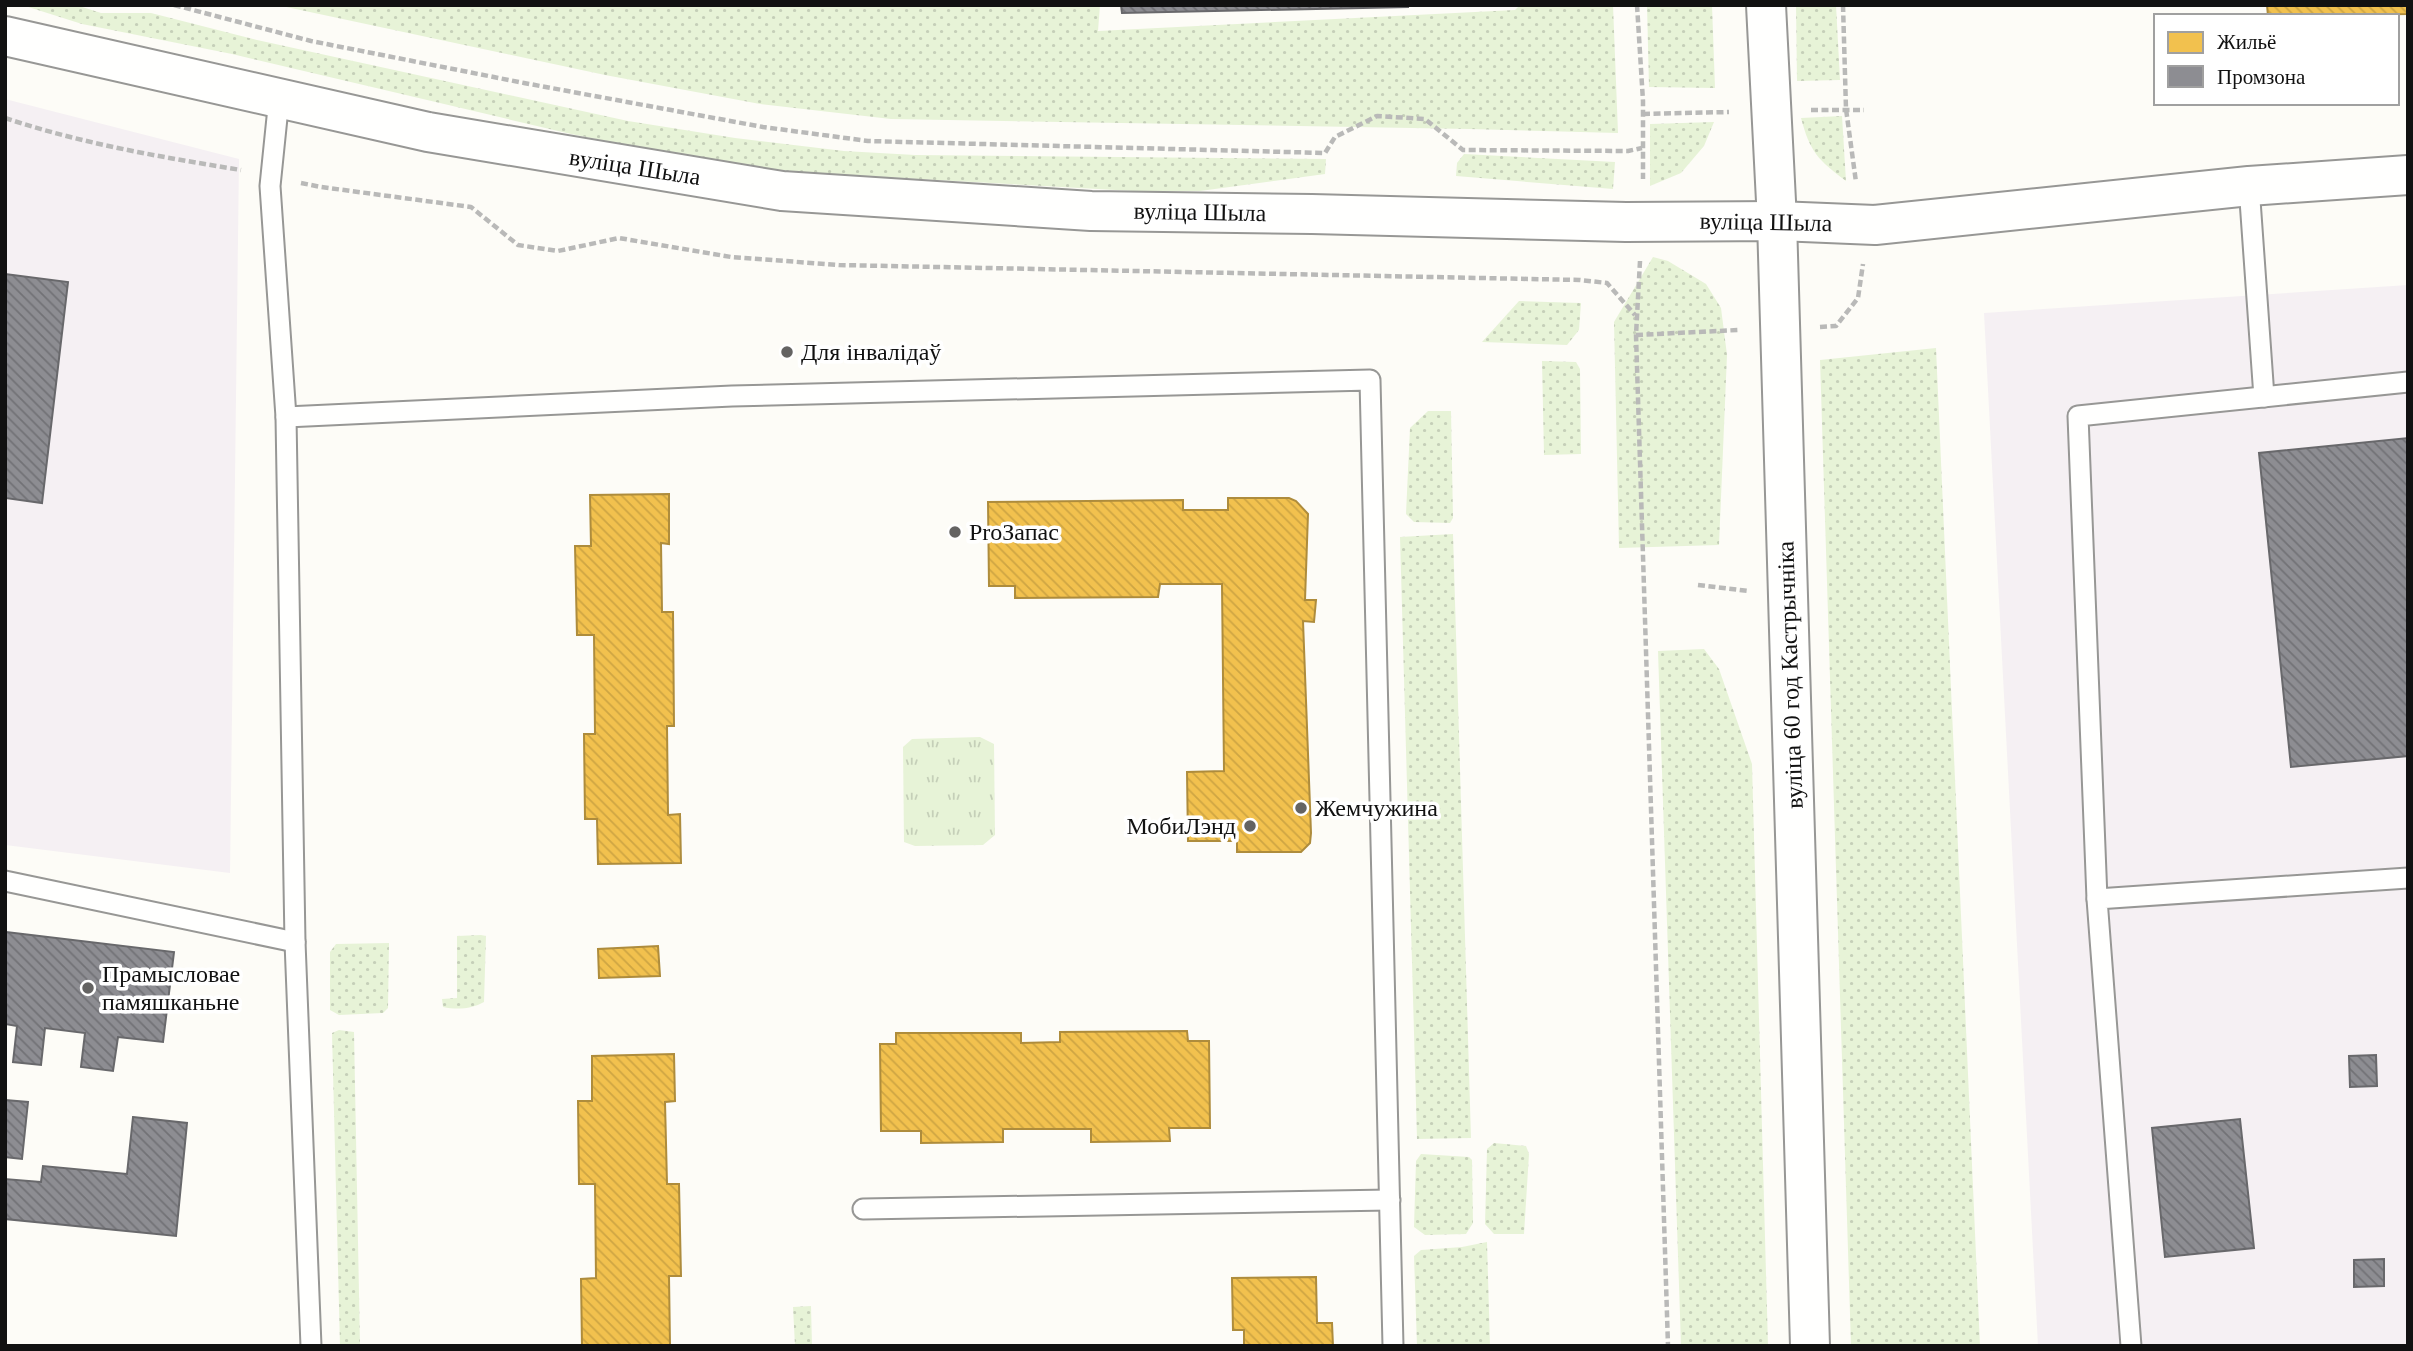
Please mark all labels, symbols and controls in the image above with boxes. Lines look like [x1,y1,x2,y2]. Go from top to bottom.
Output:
legend [2154,14,2399,105]
text: Жильё [2217,30,2276,54]
text: Промзона [2217,65,2306,89]
street label: вуліца Шыла [568,144,703,190]
street label: вуліца Шыла [1134,198,1267,226]
street label: вуліца Шыла [1700,208,1833,236]
place label: Для інвалідаў [801,339,941,365]
marker: Для інвалідаў [779,344,795,360]
place label: ProЗапас [969,519,1059,545]
marker: ProЗапас [947,524,963,540]
street label: вуліца 60 год Кастрычніка [1772,540,1808,809]
place label: Жемчужина [1315,795,1438,821]
marker: Жемчужина [1293,800,1309,816]
place label: МобиЛэнд [1127,813,1236,839]
marker: МобиЛэнд [1242,818,1258,834]
place label: Прамысловае памяшканьне [102,961,240,1015]
marker: Прамысловае памяшканьне [80,980,96,996]

